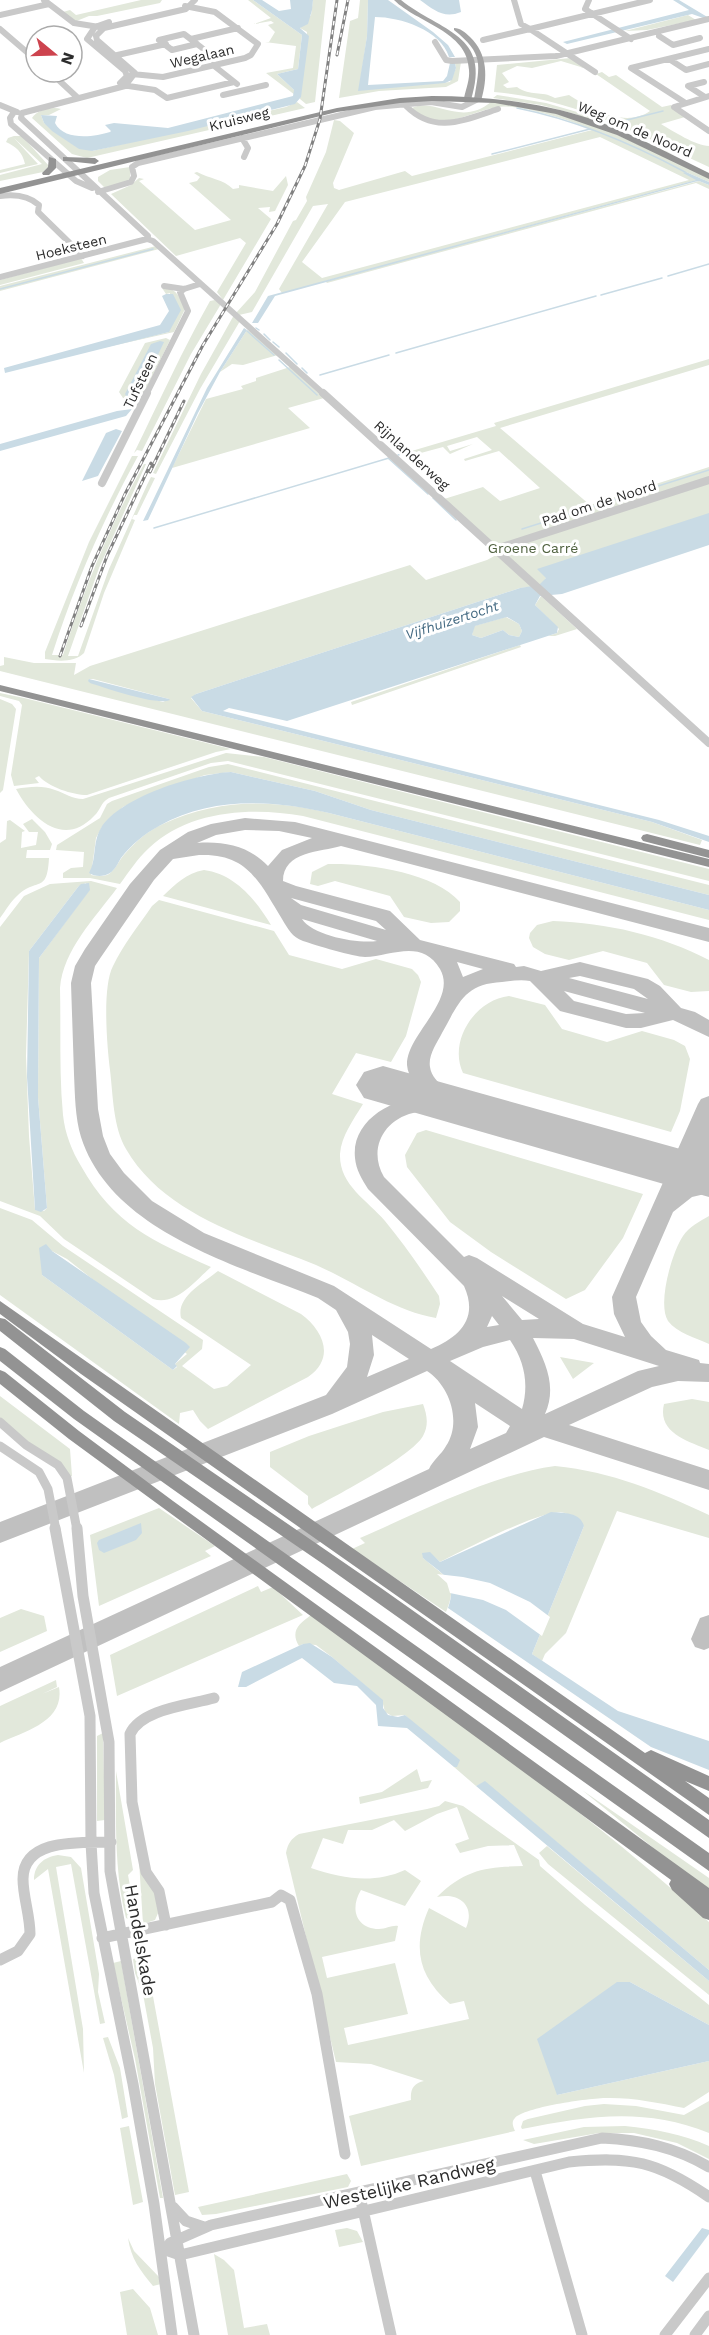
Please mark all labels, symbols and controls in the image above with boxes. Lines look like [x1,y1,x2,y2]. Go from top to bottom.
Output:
north arrow [24,24,84,84]
street label: Wegalaan [168,41,236,71]
text: N [57,50,79,67]
street label: Weg om de Noord [575,98,695,160]
street label: Kruisweg [207,104,271,134]
street label: Hoeksteen [34,230,108,264]
street label: Tufsteen [120,351,160,411]
street label: Rijnlanderweg [371,417,453,493]
street label: Pad om de Noord [540,477,658,529]
park label: Groene Carré [488,540,578,556]
water label: Vijfhuizertocht [403,597,501,643]
street label: Handelskade [121,1883,161,1997]
street label: Westelijke Randweg [321,2153,497,2213]

